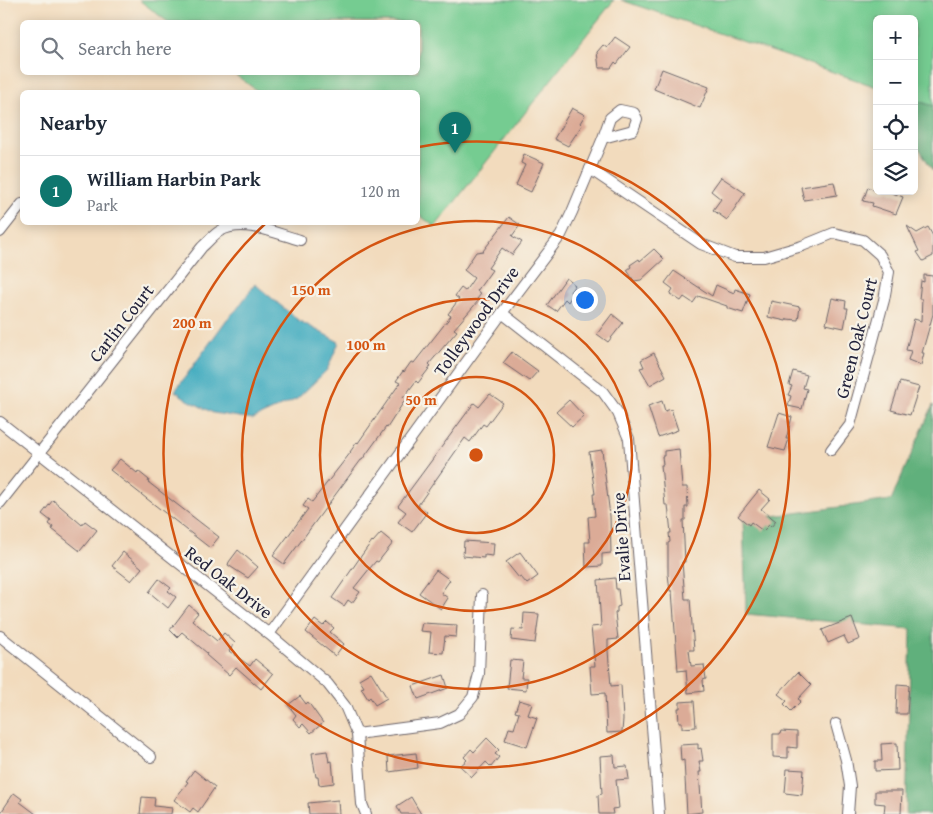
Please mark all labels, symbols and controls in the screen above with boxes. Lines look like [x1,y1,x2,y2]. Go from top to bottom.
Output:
map controls [873,15,918,195]
button: + [873,15,918,60]
search box [20,20,420,75]
icon: search [38,34,66,62]
text: Search here [78,34,172,62]
button: − [873,60,918,105]
button: locate [873,105,918,150]
text: Nearby [40,107,107,138]
pin: 1 [439,112,471,153]
button: layers [873,150,918,195]
text: William Harbin Park [87,165,261,193]
text: 1 [52,179,60,203]
text: 120 m [360,179,400,203]
text: Park [87,193,118,217]
street label: Tolleywood Drive [427,260,525,382]
street label: Green Oak Court [828,274,884,401]
street label: Carlin Court [82,278,160,368]
text: 150 m [291,279,331,300]
your location [572,287,598,313]
text: 200 m [172,312,212,333]
text: 100 m [346,334,386,355]
text: 50 m [405,389,437,410]
centre of rings [467,446,485,464]
street label: Evalie Drive [604,492,638,582]
street label: Red Oak Drive [179,539,279,625]

